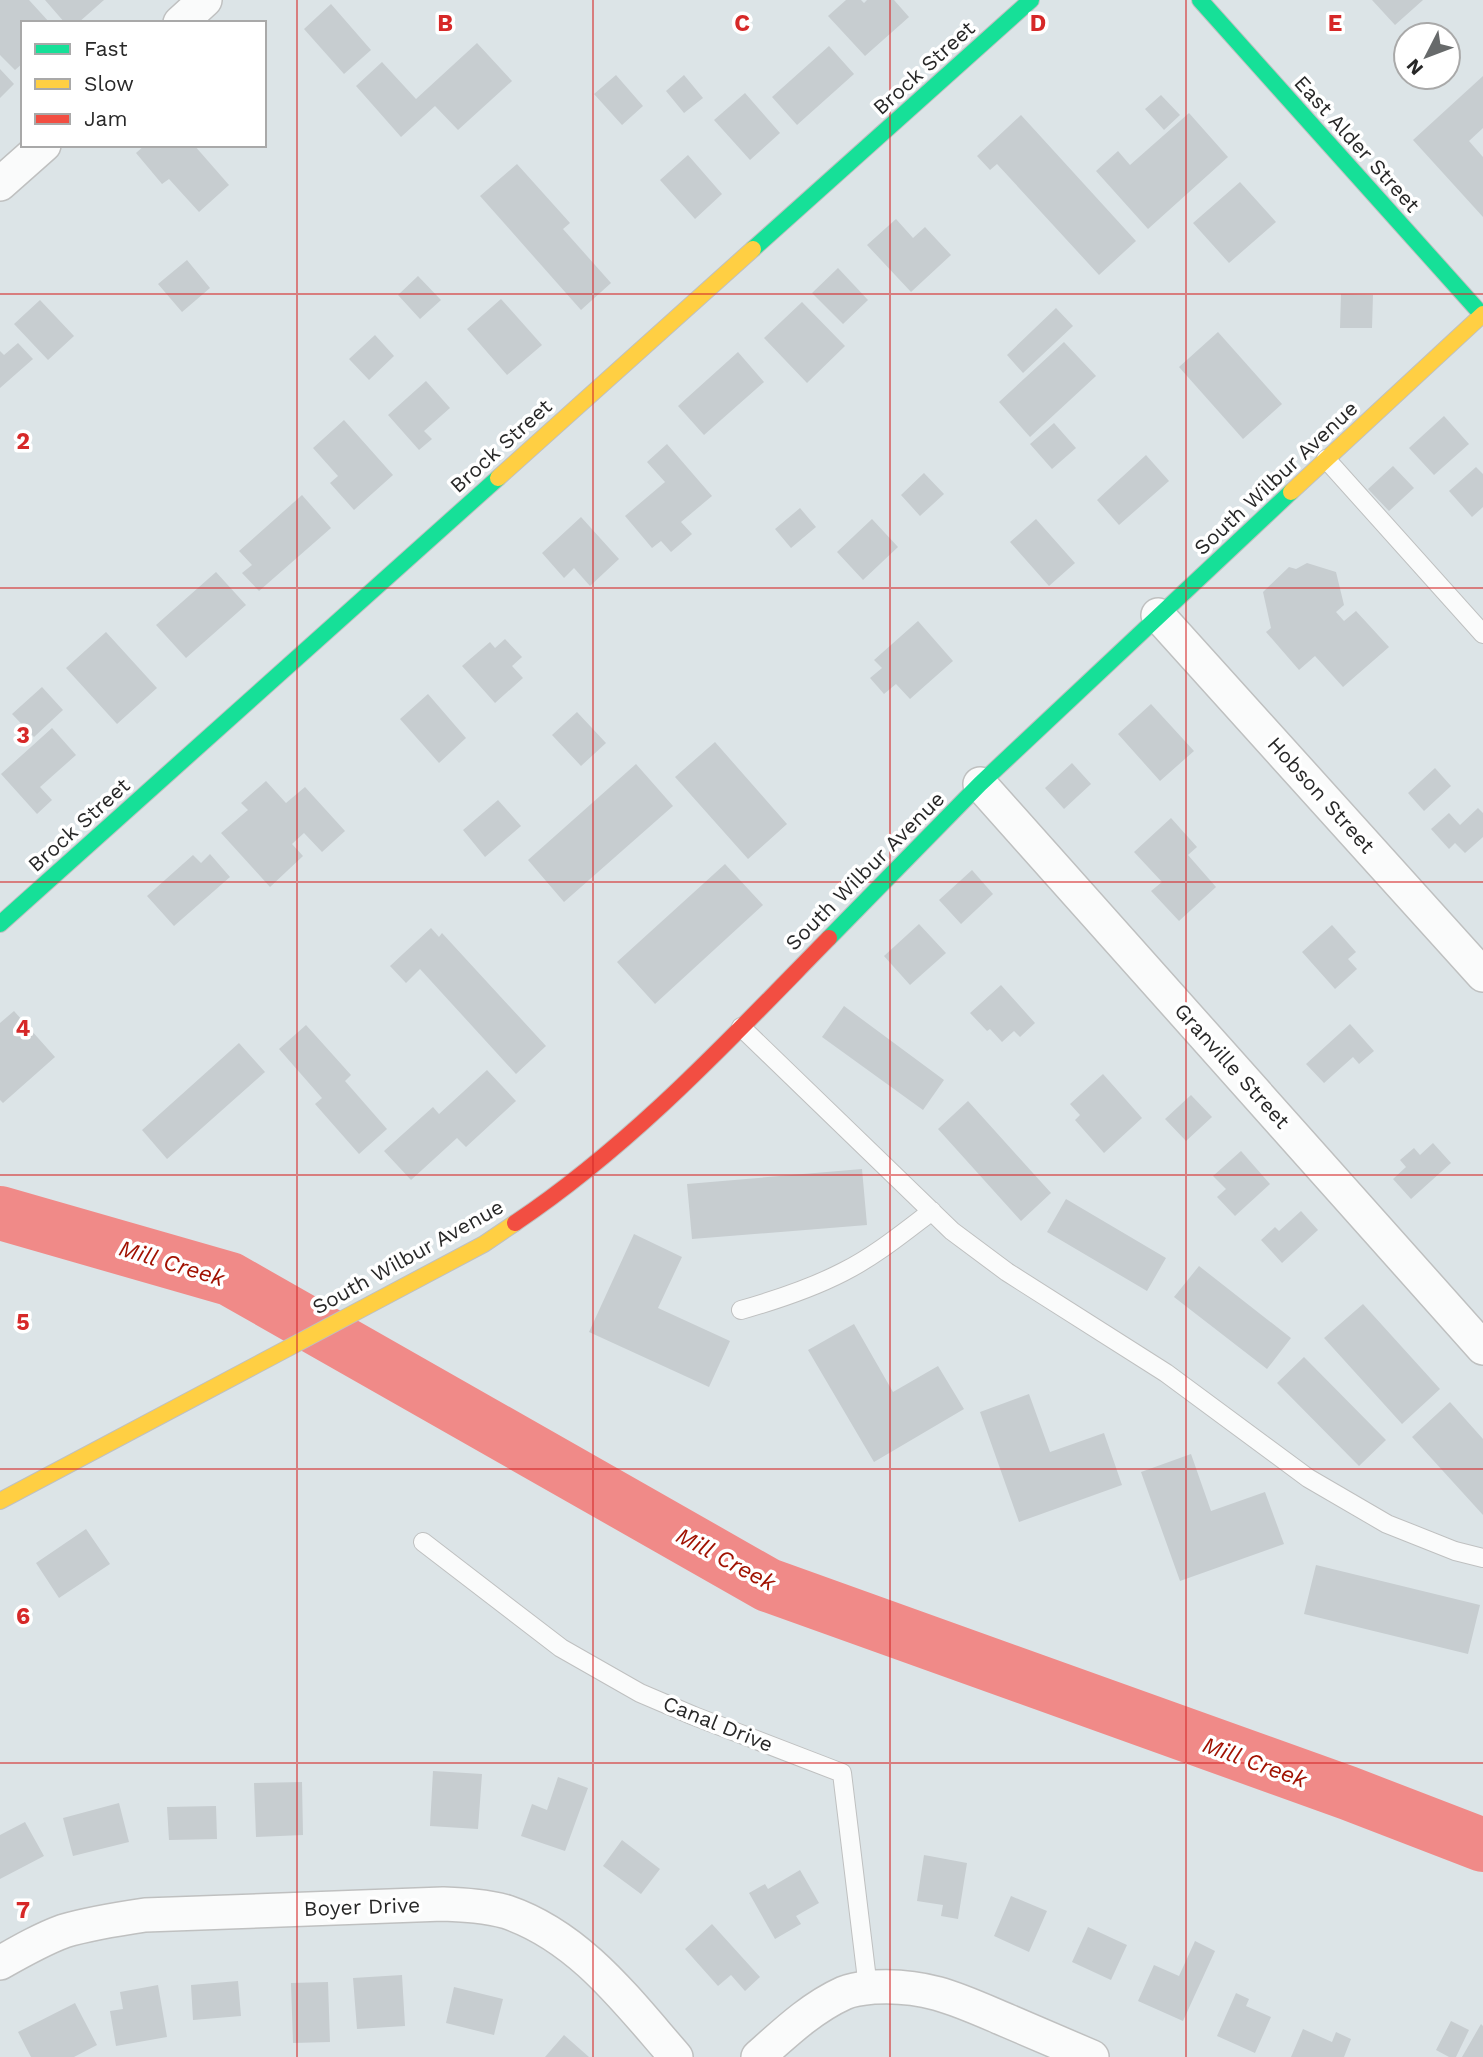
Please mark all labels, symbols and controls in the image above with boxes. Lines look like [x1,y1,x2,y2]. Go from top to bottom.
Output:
text: B [437,10,453,37]
text: C [734,10,750,37]
text: D [1030,10,1046,37]
text: E [1328,10,1342,37]
street label: Brock Street [868,15,980,120]
legend [21,21,266,147]
north arrow [1392,21,1462,91]
text: Fast [84,36,128,61]
text: N [1401,54,1428,80]
street label: East Alder Street [1289,70,1426,217]
text: Slow [84,71,134,96]
text: Jam [84,106,127,131]
street label: Brock Street [445,393,557,498]
street label: South Wilbur Avenue [1189,395,1363,560]
text: 2 [16,428,30,455]
text: 3 [16,722,30,749]
street label: Hobson Street [1263,731,1380,858]
street label: Brock Street [23,772,135,877]
street label: South Wilbur Avenue [780,786,949,955]
street label: Granville Street [1170,998,1295,1134]
text: 4 [16,1015,31,1042]
street label: South Wilbur Avenue [308,1194,508,1319]
water label: Mill Creek [116,1235,229,1293]
text: 5 [16,1309,30,1336]
water label: Mill Creek [671,1522,781,1598]
text: 6 [16,1603,30,1630]
street label: Canal Drive [660,1690,777,1757]
water label: Mill Creek [1199,1731,1312,1794]
street label: Boyer Drive [303,1892,421,1921]
text: 7 [16,1897,30,1924]

